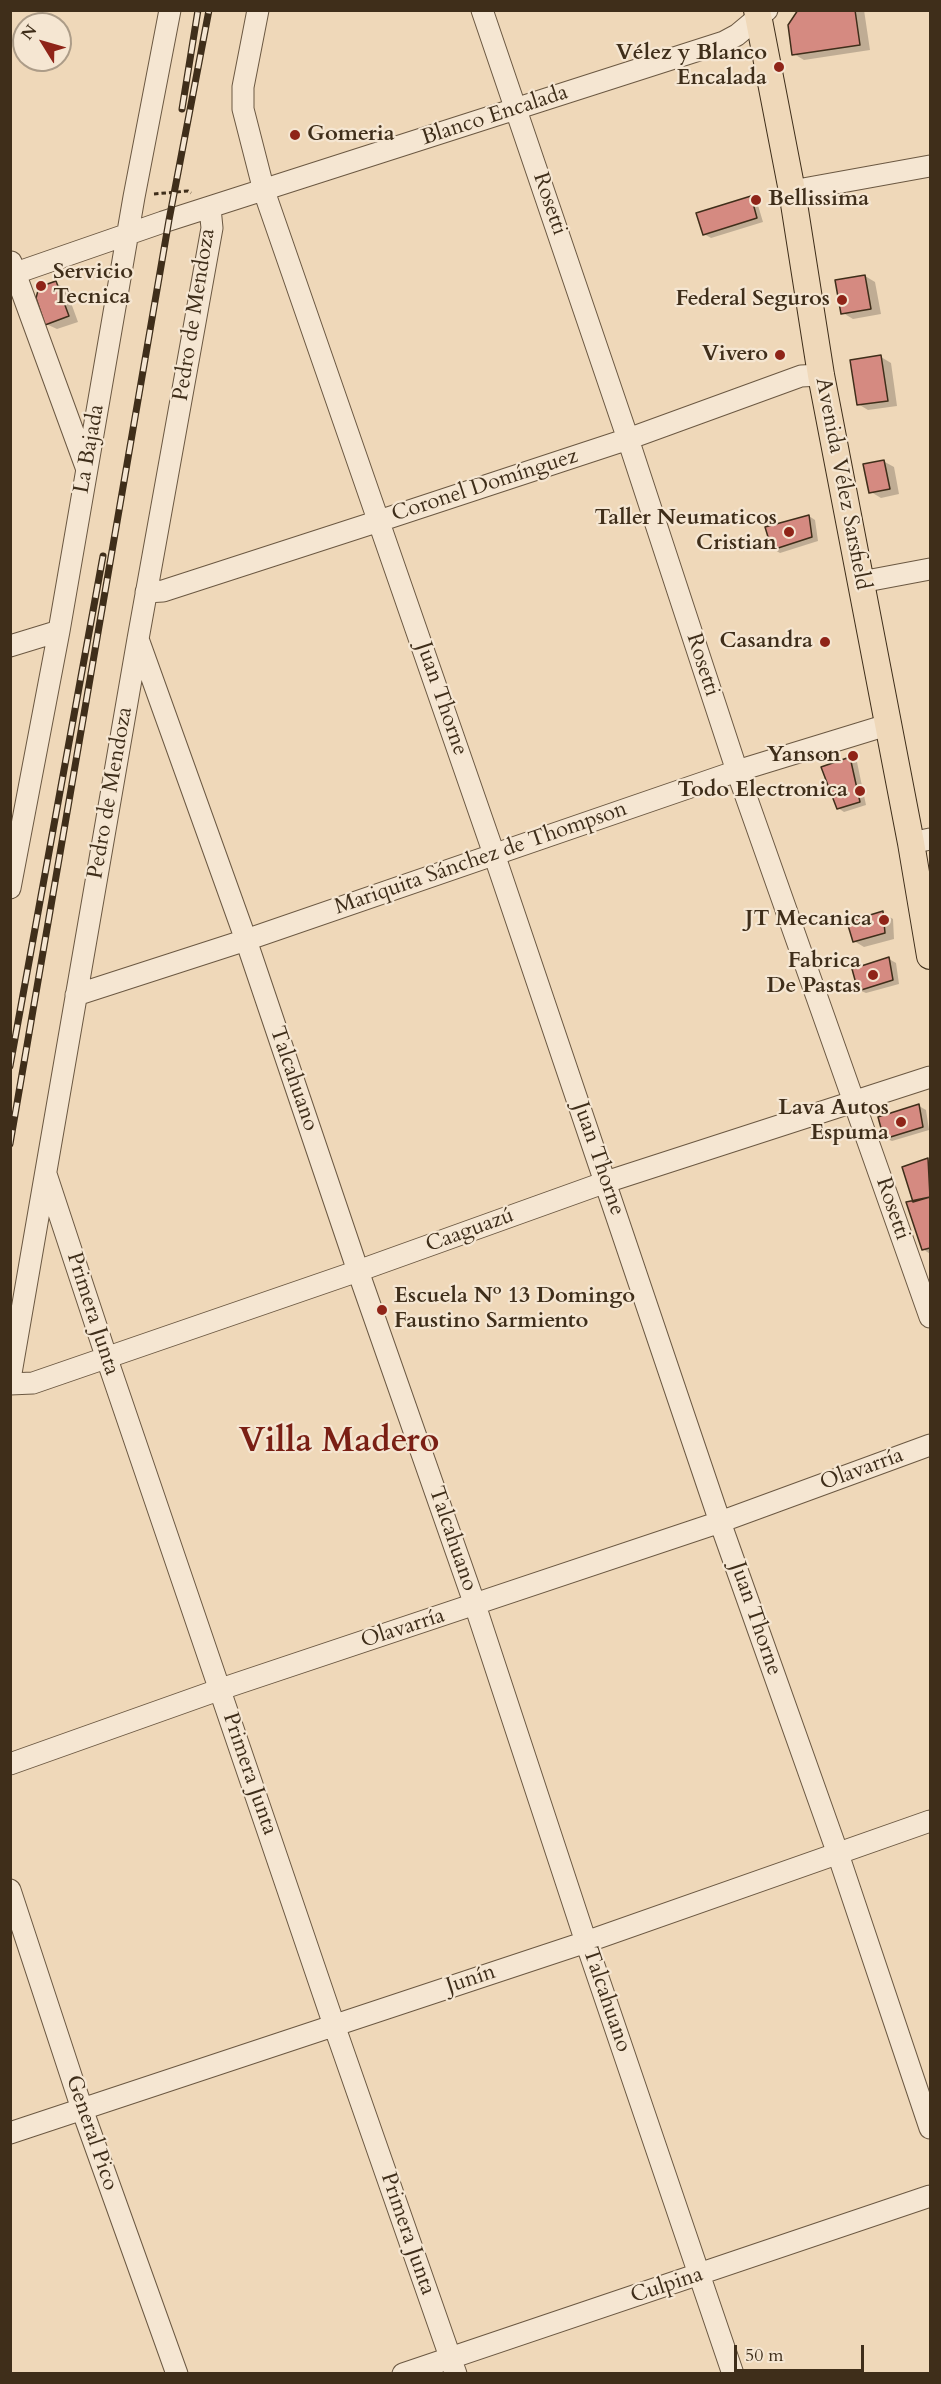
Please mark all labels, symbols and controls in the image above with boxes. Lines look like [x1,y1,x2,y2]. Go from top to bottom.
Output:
north arrow [12,12,72,72]
text: N [16,20,42,45]
place label: Vélez y Blanco Encalada [616,41,767,92]
marker: Vélez y Blanco Encalada [772,60,786,74]
street label: Blanco Encalada [418,80,572,152]
place label: Gomeria [307,122,395,148]
marker: Gomeria [288,128,302,142]
street label: Rosetti [526,169,572,239]
place label: Bellissima [768,187,869,213]
marker: Bellissima [749,193,763,207]
street label: Pedro de Mendoza [168,227,222,403]
place label: Servicio Tecnica [53,260,133,312]
marker: Servicio Tecnica [34,279,48,293]
place label: Federal Seguros [676,287,830,313]
marker: Federal Seguros [835,293,849,307]
place label: Vivero [702,342,768,368]
marker: Vivero [773,348,787,362]
street label: Avenida Vélez Sarsfield [808,376,876,592]
street label: La Bajada [69,402,111,496]
street label: Coronel Domínguez [389,443,581,529]
place label: Taller Neumaticos Cristian [595,506,777,558]
marker: Taller Neumaticos Cristian [782,525,796,539]
place label: Casandra [720,629,813,655]
street label: Rosetti [679,630,725,700]
marker: Casandra [818,635,832,649]
street label: Juan Thorne [409,639,473,759]
street label: Pedro de Mendoza [83,705,139,881]
place label: Yanson [767,743,841,769]
marker: Yanson [846,749,860,763]
place label: Todo Electronica [678,778,848,804]
marker: Todo Electronica [853,784,867,798]
street label: Mariquita Sánchez de Thompson [331,796,631,922]
place label: JT Mecanica [745,907,872,933]
marker: JT Mecanica [877,913,891,927]
place label: Fabrica De Pastas [767,949,861,1000]
marker: Fabrica De Pastas [866,968,880,982]
street label: Talcahuano [263,1023,323,1135]
place label: Lava Autos Espuma [778,1096,889,1148]
street label: Juan Thorne [566,1099,630,1219]
marker: Lava Autos Espuma [894,1115,908,1129]
street label: Rosetti [869,1174,915,1244]
street label: Caaguazú [422,1203,518,1259]
street label: Primera Junta [60,1249,124,1379]
place label: Escuela Nº 13 Domingo Faustino Sarmiento [394,1284,635,1336]
marker: Escuela Nº 13 Domingo Faustino Sarmiento [375,1303,389,1317]
district label: Villa Madero [239,1423,439,1463]
street label: Olavarría [817,1443,907,1497]
street label: Talcahuano [422,1483,482,1595]
street label: Juan Thorne [723,1559,787,1679]
street label: Olavarría [358,1603,448,1655]
street label: Primera Junta [216,1709,282,1839]
street label: Talcahuano [576,1944,636,2056]
street label: Junín [443,1960,499,2000]
street label: General Pico [59,2072,123,2194]
street label: Primera Junta [374,2169,440,2299]
street label: Culpina [628,2262,706,2310]
scale bar [737,2333,868,2371]
text: 50 m [745,2343,784,2368]

